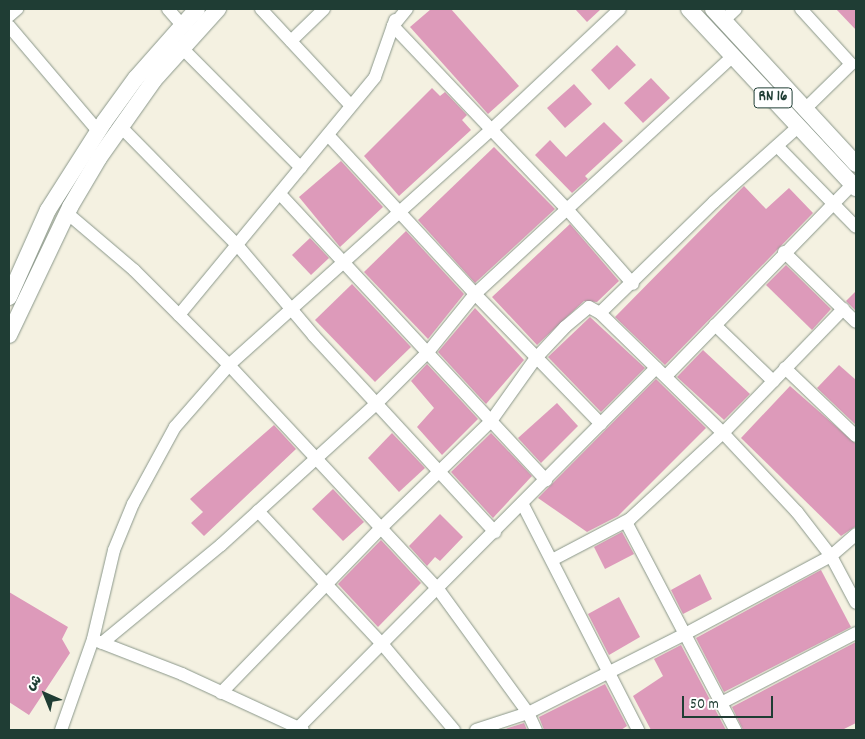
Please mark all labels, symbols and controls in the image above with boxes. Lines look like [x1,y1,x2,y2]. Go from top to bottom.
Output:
road number: RN 16 [753,86,793,110]
north arrow [20,669,70,719]
text: ش [22,671,47,696]
scale bar [685,686,776,718]
text: 50 m [690,694,719,716]

